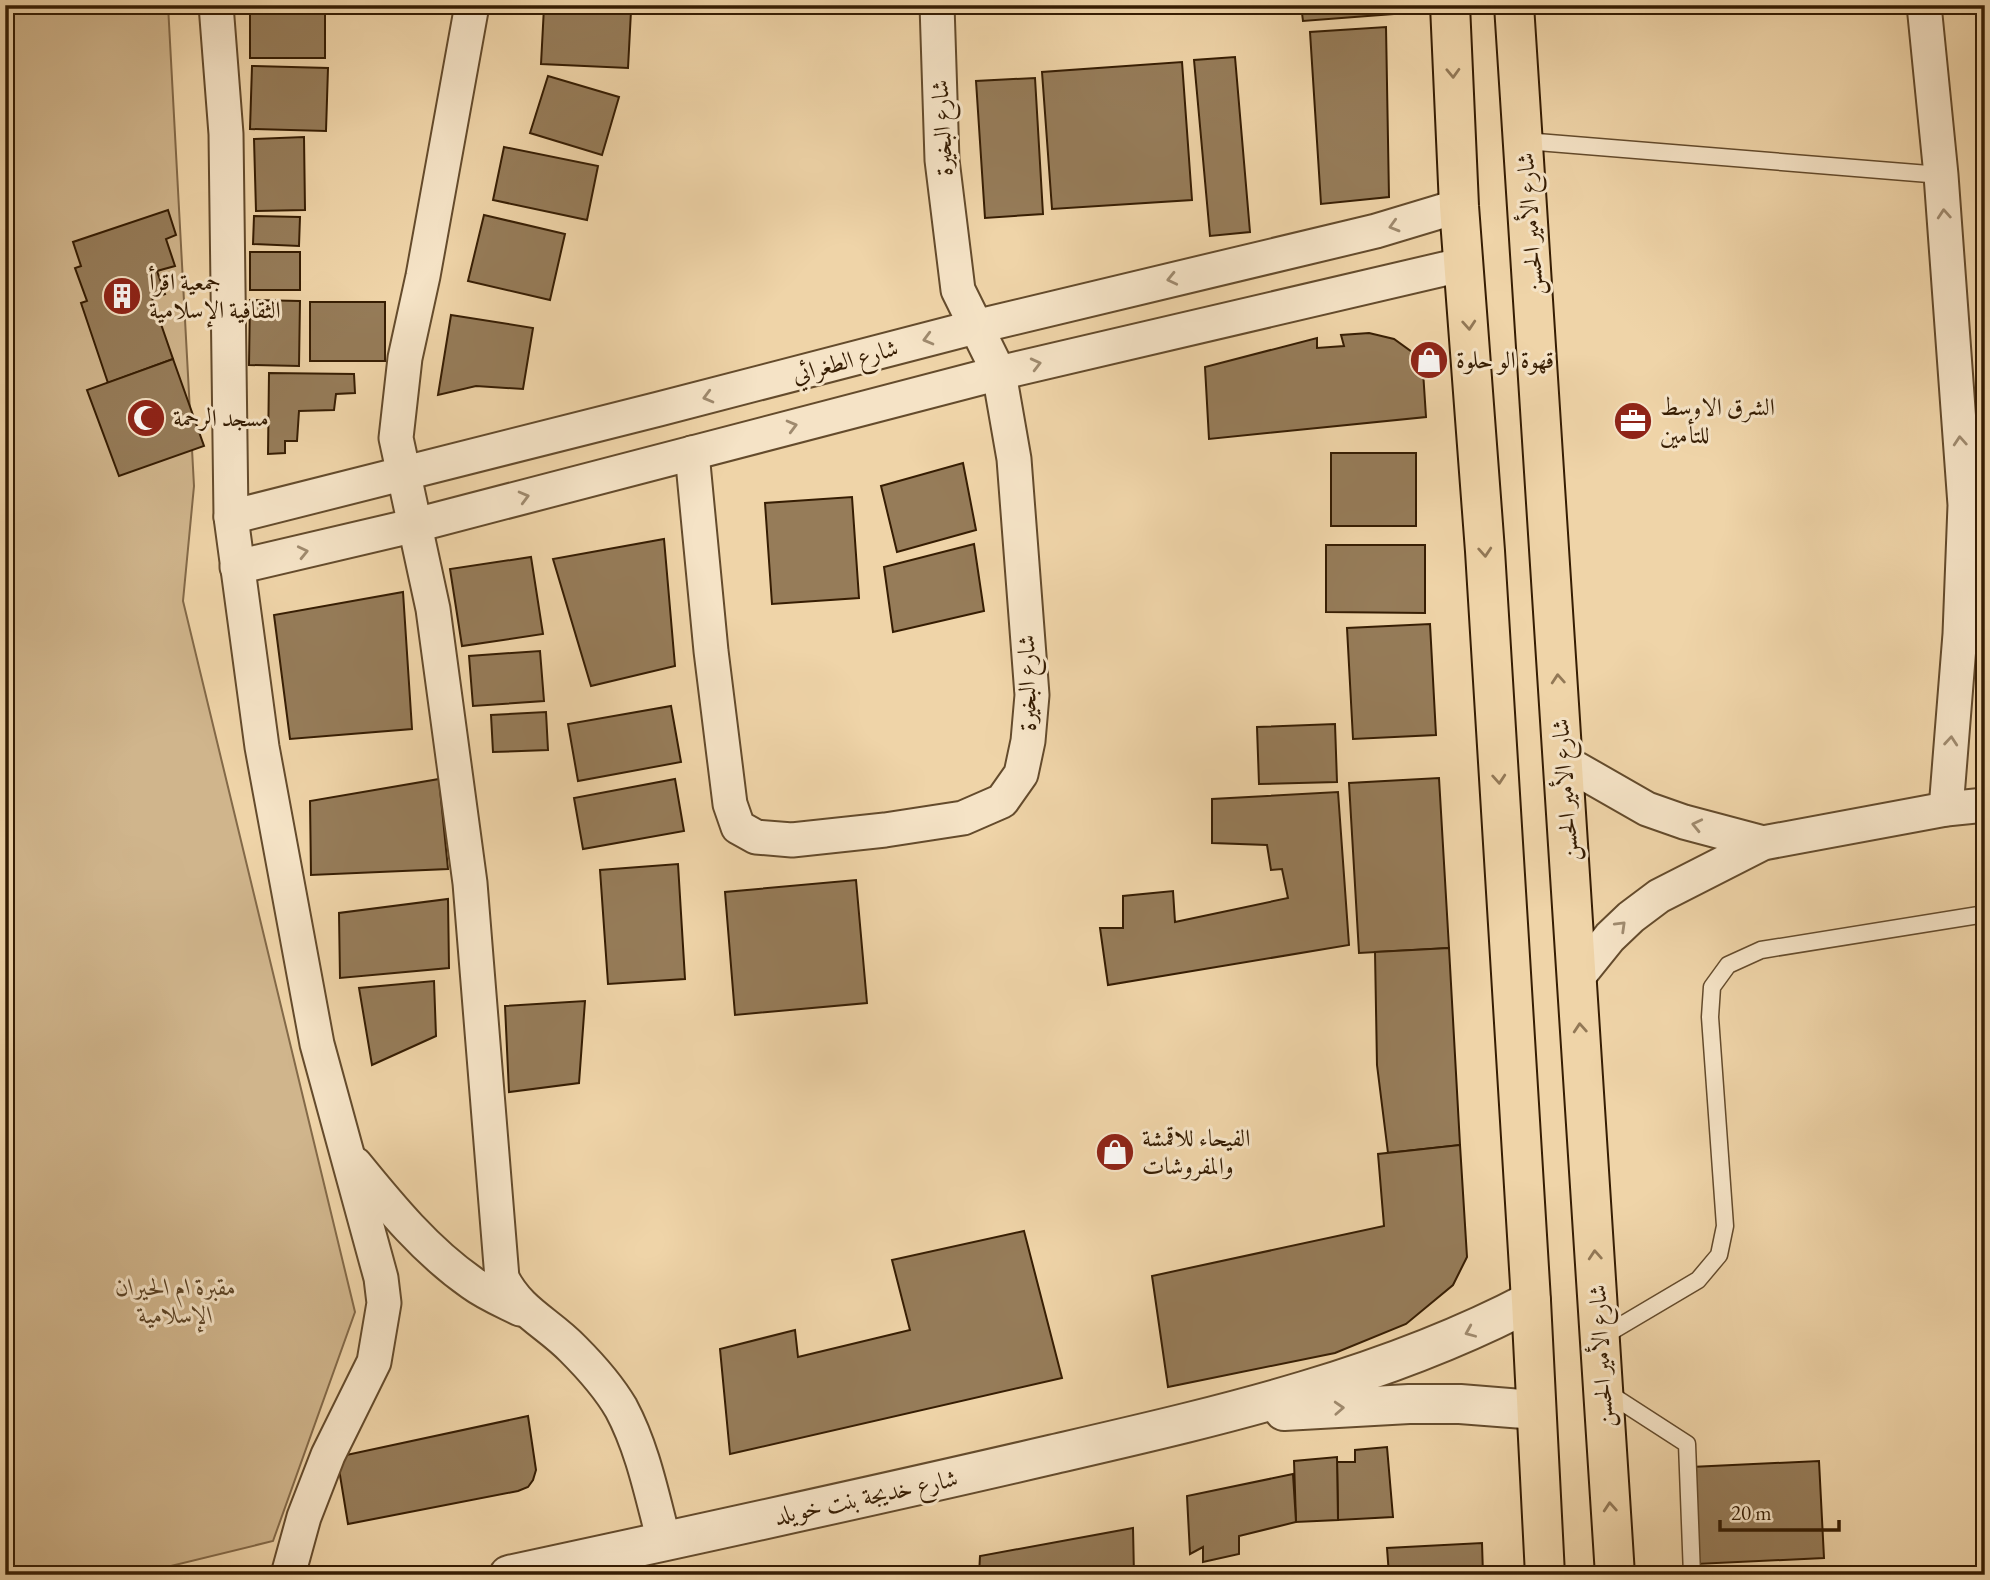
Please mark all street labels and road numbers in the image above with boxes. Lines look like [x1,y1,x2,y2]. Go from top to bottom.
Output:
street label: شارع البخيرة [923,79,964,177]
street label: شارع الأمير الحسن [1509,151,1555,297]
street label: شارع الطغرائي [788,331,903,394]
street label: شارع البخيرة [1010,634,1048,732]
street label: شارع الأمير الحسن [1544,717,1590,863]
street label: شارع الأمير الحسن [1581,1283,1625,1428]
street label: شارع خديجة بنت خويلد [771,1462,961,1536]

